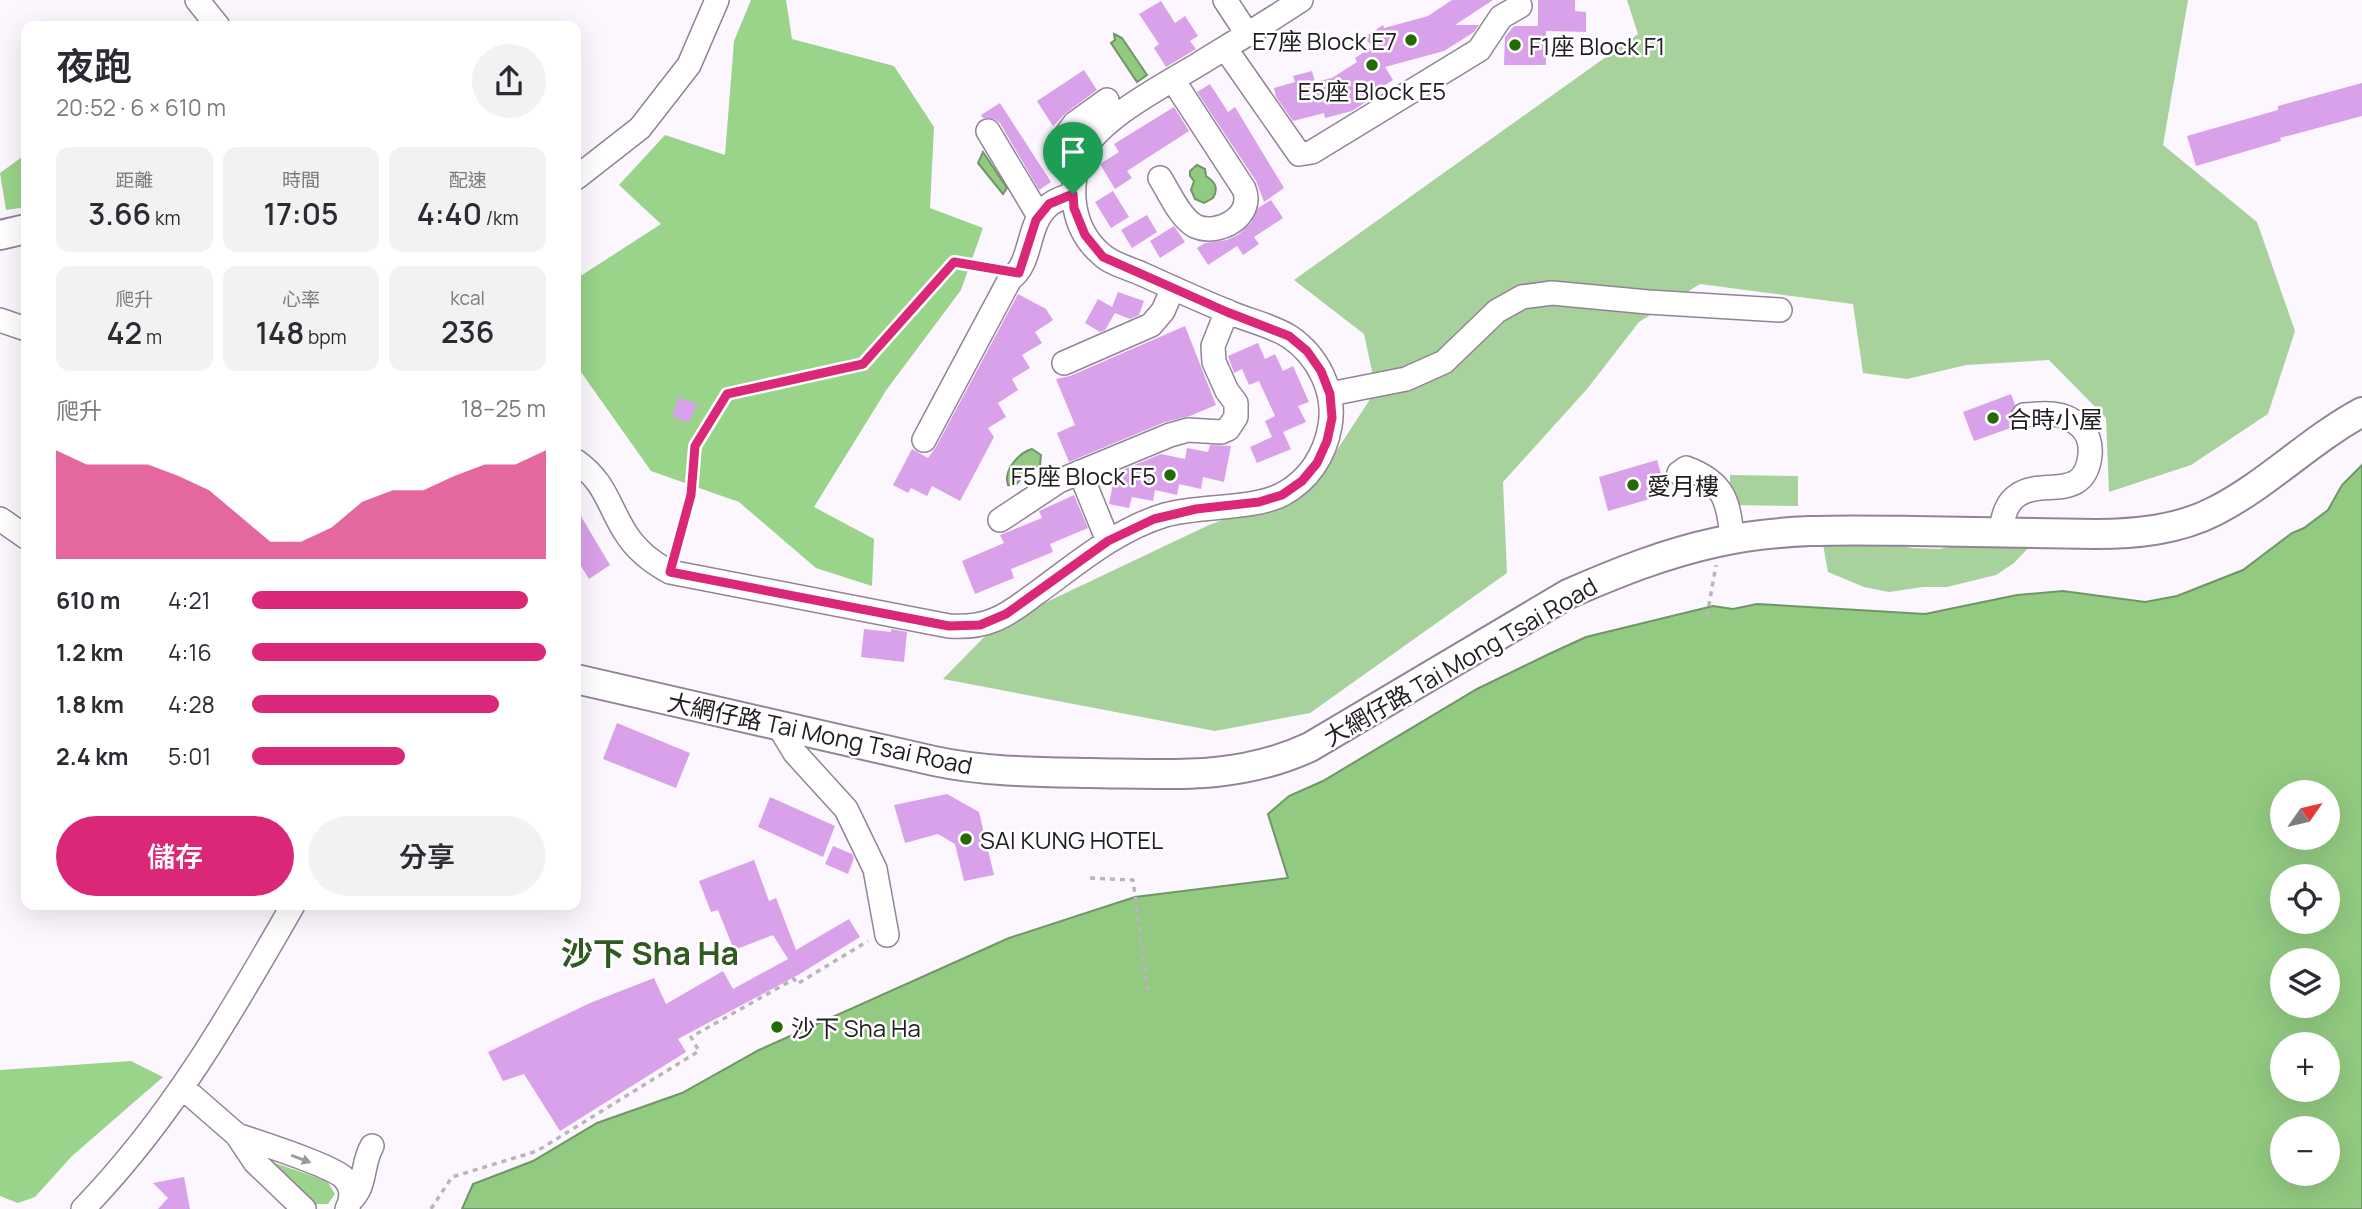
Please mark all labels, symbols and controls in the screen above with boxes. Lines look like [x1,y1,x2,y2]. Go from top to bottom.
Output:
place label: E7座 Block E7 [1252,24,1397,57]
place label: F1座 Block F1 [1529,29,1665,62]
marker: E7座 Block E7 [1403,32,1419,48]
marker: F1座 Block F1 [1507,37,1523,53]
text: 夜跑 [56,39,132,91]
button: share [472,44,546,118]
marker: E5座 Block E5 [1364,57,1380,73]
place label: E5座 Block E5 [1298,74,1446,107]
text: 20:52 · 6 × 610 m [56,91,226,123]
pin [1043,122,1103,194]
icon: arrive [1054,133,1092,171]
text: 距離 [115,167,153,193]
text: 時間 [282,167,320,193]
text: 配速 [449,167,487,193]
text: 3.66 [88,193,151,234]
text: 17:05 [264,193,338,234]
text: 4:40 [417,193,482,234]
text: km [151,205,181,231]
text: /km [482,205,519,231]
text: kcal [450,285,485,311]
text: 爬升 [115,286,153,312]
text: 心率 [282,286,320,312]
text: 236 [441,311,494,352]
text: 42 [107,312,142,353]
text: 148 [255,312,304,353]
text: m [142,324,162,350]
text: bpm [304,324,347,350]
text: 18–25 m [461,392,546,424]
text: 爬升 [56,394,102,426]
place label: 合時小屋 [2007,402,2103,435]
marker: 合時小屋 [1985,410,2001,426]
place label: F5座 Block F5 [1011,459,1156,492]
marker: F5座 Block F5 [1162,467,1178,483]
place label: 愛月樓 [1647,469,1719,502]
marker: 愛月樓 [1625,477,1641,493]
street label: 大網仔路 Tai Mong Tsai Road [1317,569,1603,753]
text: 610 m [56,584,120,616]
text: 4:21 [168,584,211,616]
text: 1.2 km [56,636,123,668]
text: 4:16 [168,636,212,668]
street label: 大網仔路 Tai Mong Tsai Road [665,685,975,781]
text: 1.8 km [56,688,124,720]
text: 4:28 [168,688,215,720]
text: 2.4 km [56,740,128,772]
text: 5:01 [168,740,211,772]
north arrow [2270,780,2340,850]
map controls [2270,780,2340,1186]
button: 儲存 [56,816,294,896]
button: 分享 [308,816,546,896]
place label: SAI KUNG HOTEL [980,823,1163,856]
marker: SAI KUNG HOTEL [958,831,974,847]
button: locate [2270,864,2340,934]
district label: 沙下 Sha Ha [561,931,739,975]
button: layers [2270,948,2340,1018]
place label: 沙下 Sha Ha [791,1011,921,1044]
marker: 沙下 Sha Ha [769,1019,785,1035]
button: + [2270,1032,2340,1102]
button: − [2270,1116,2340,1186]
one-way arrow [290,1153,311,1164]

